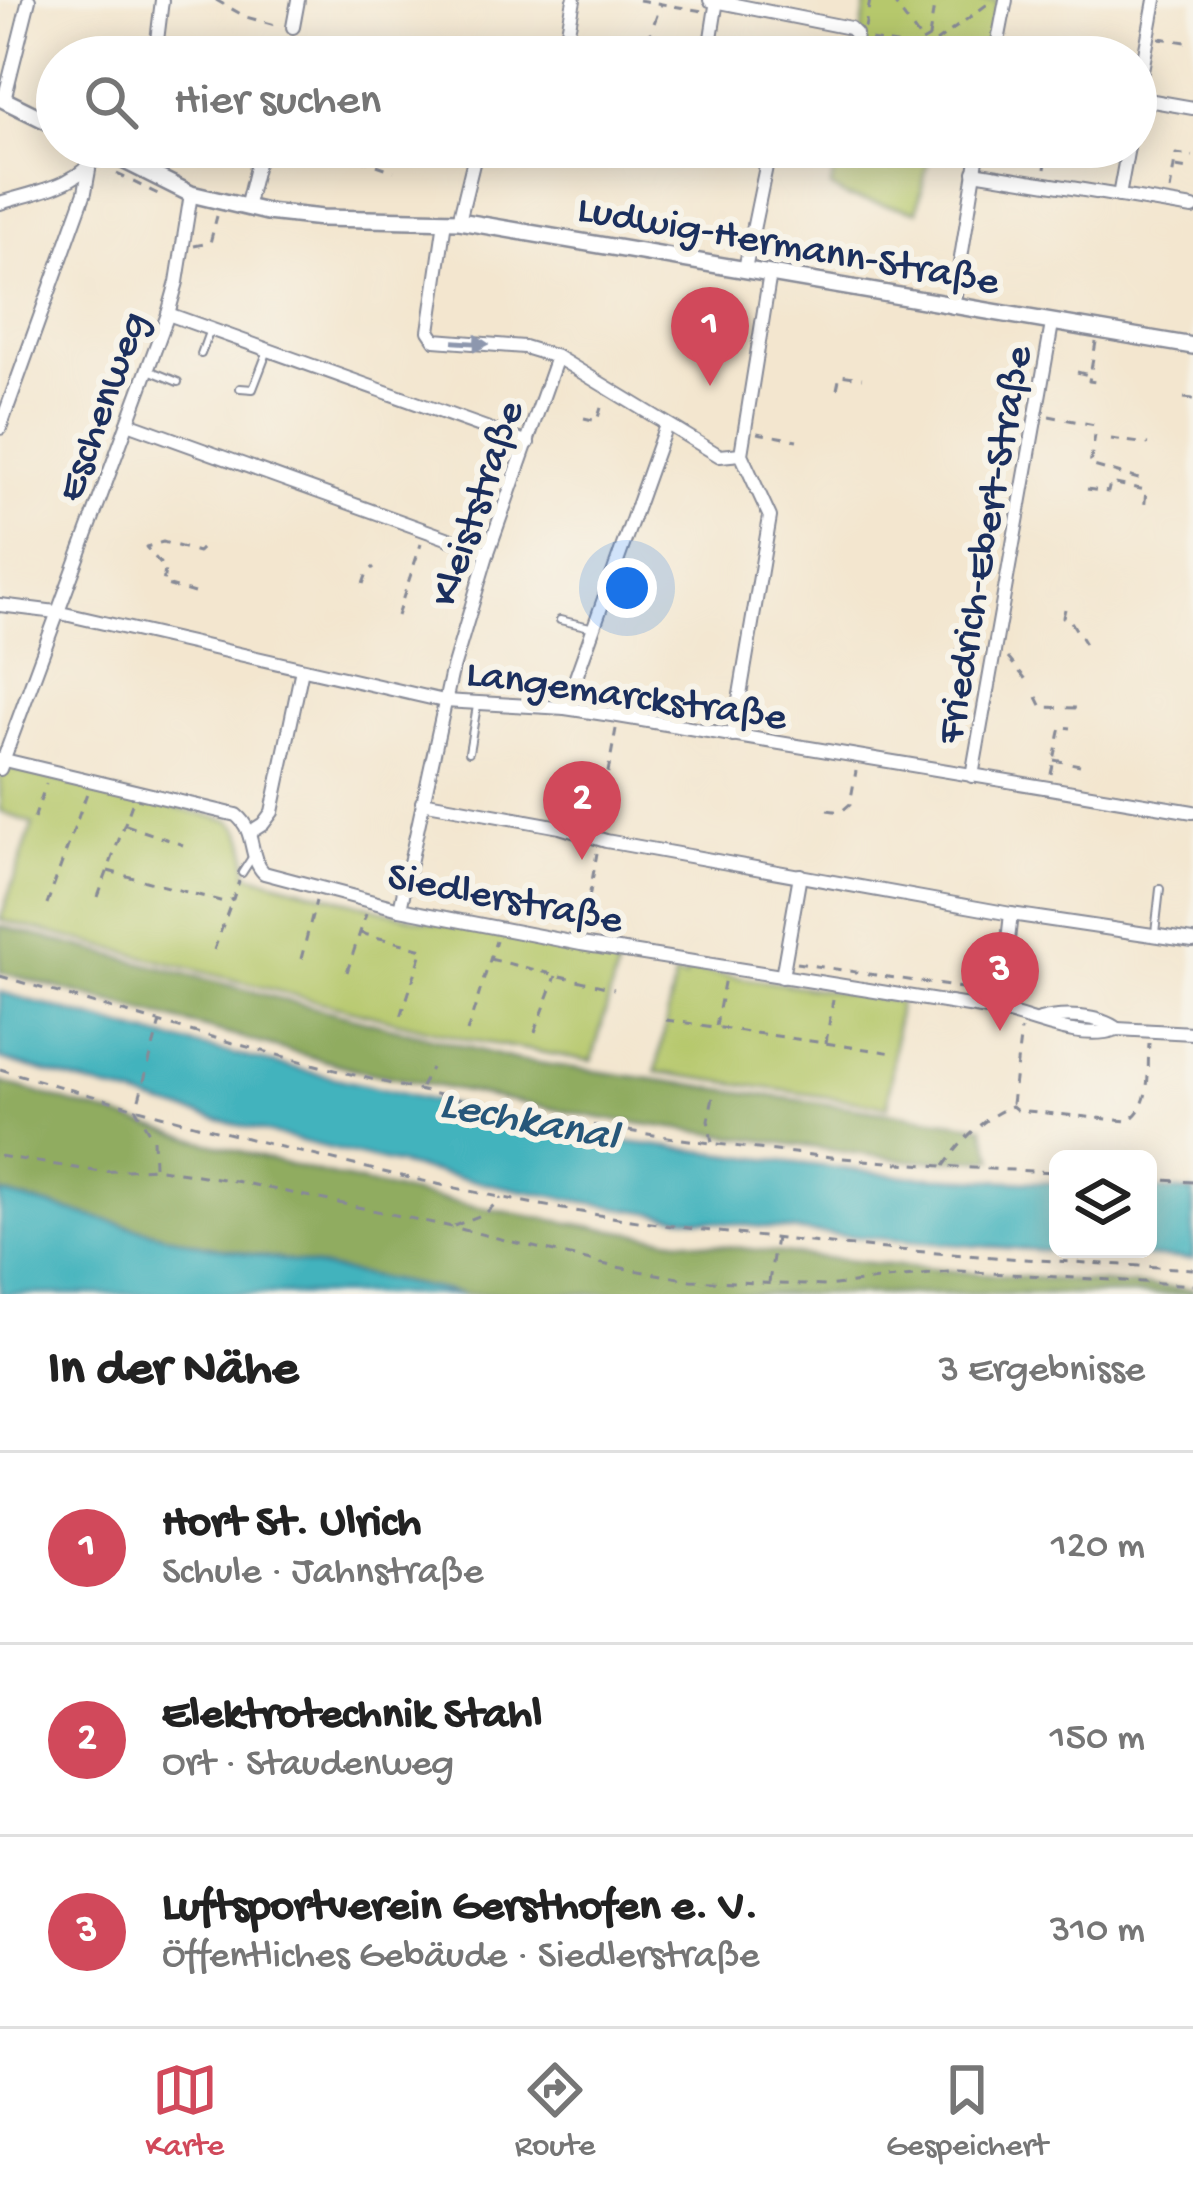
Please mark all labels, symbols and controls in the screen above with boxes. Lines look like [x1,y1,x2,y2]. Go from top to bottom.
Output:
search box [36,36,1157,168]
icon: search [78,69,144,135]
text: Hier suchen [174,76,381,129]
street label: Ludwig-Hermann-Straße [573,187,1004,310]
pin: 1 [671,287,749,386]
street label: Eschenweg [48,306,162,509]
one-way arrow [453,333,490,352]
street label: Friedrich-Ebert-Straße [928,341,1047,749]
street label: Kleiststraße [422,394,538,613]
your location [597,558,657,618]
street label: Langemarckstraße [463,652,791,745]
pin: 2 [543,761,621,860]
street label: Siedlerstraße [383,855,628,948]
pin: 3 [961,932,1039,1031]
water label: Lechkanal [435,1080,625,1167]
map controls [1049,1150,1157,1258]
button: layers [1049,1150,1157,1258]
text: In der Nähe [48,1342,298,1402]
text: 3 Ergebnisse [939,1349,1145,1395]
text: Hort St. Ulrich [162,1498,421,1551]
text: 1 [79,1525,95,1571]
text: 120 m [1051,1525,1145,1571]
text: Schule · Jahnstraße [162,1551,483,1597]
text: Elektrotechnik Stahl [162,1690,542,1743]
text: 2 [77,1717,97,1763]
text: 150 m [1050,1717,1145,1763]
text: Ort · Staudenweg [162,1743,454,1789]
text: Luftsportverein Gersthofen e. V. [162,1882,758,1935]
text: 3 [77,1909,97,1955]
text: 310 m [1050,1909,1145,1955]
text: Öffentliches Gebäude · Siedlerstraße [162,1935,760,1981]
tab: Karte [145,2057,224,2167]
tab: Route [515,2057,595,2167]
tab: Gespeichert [886,2057,1048,2167]

